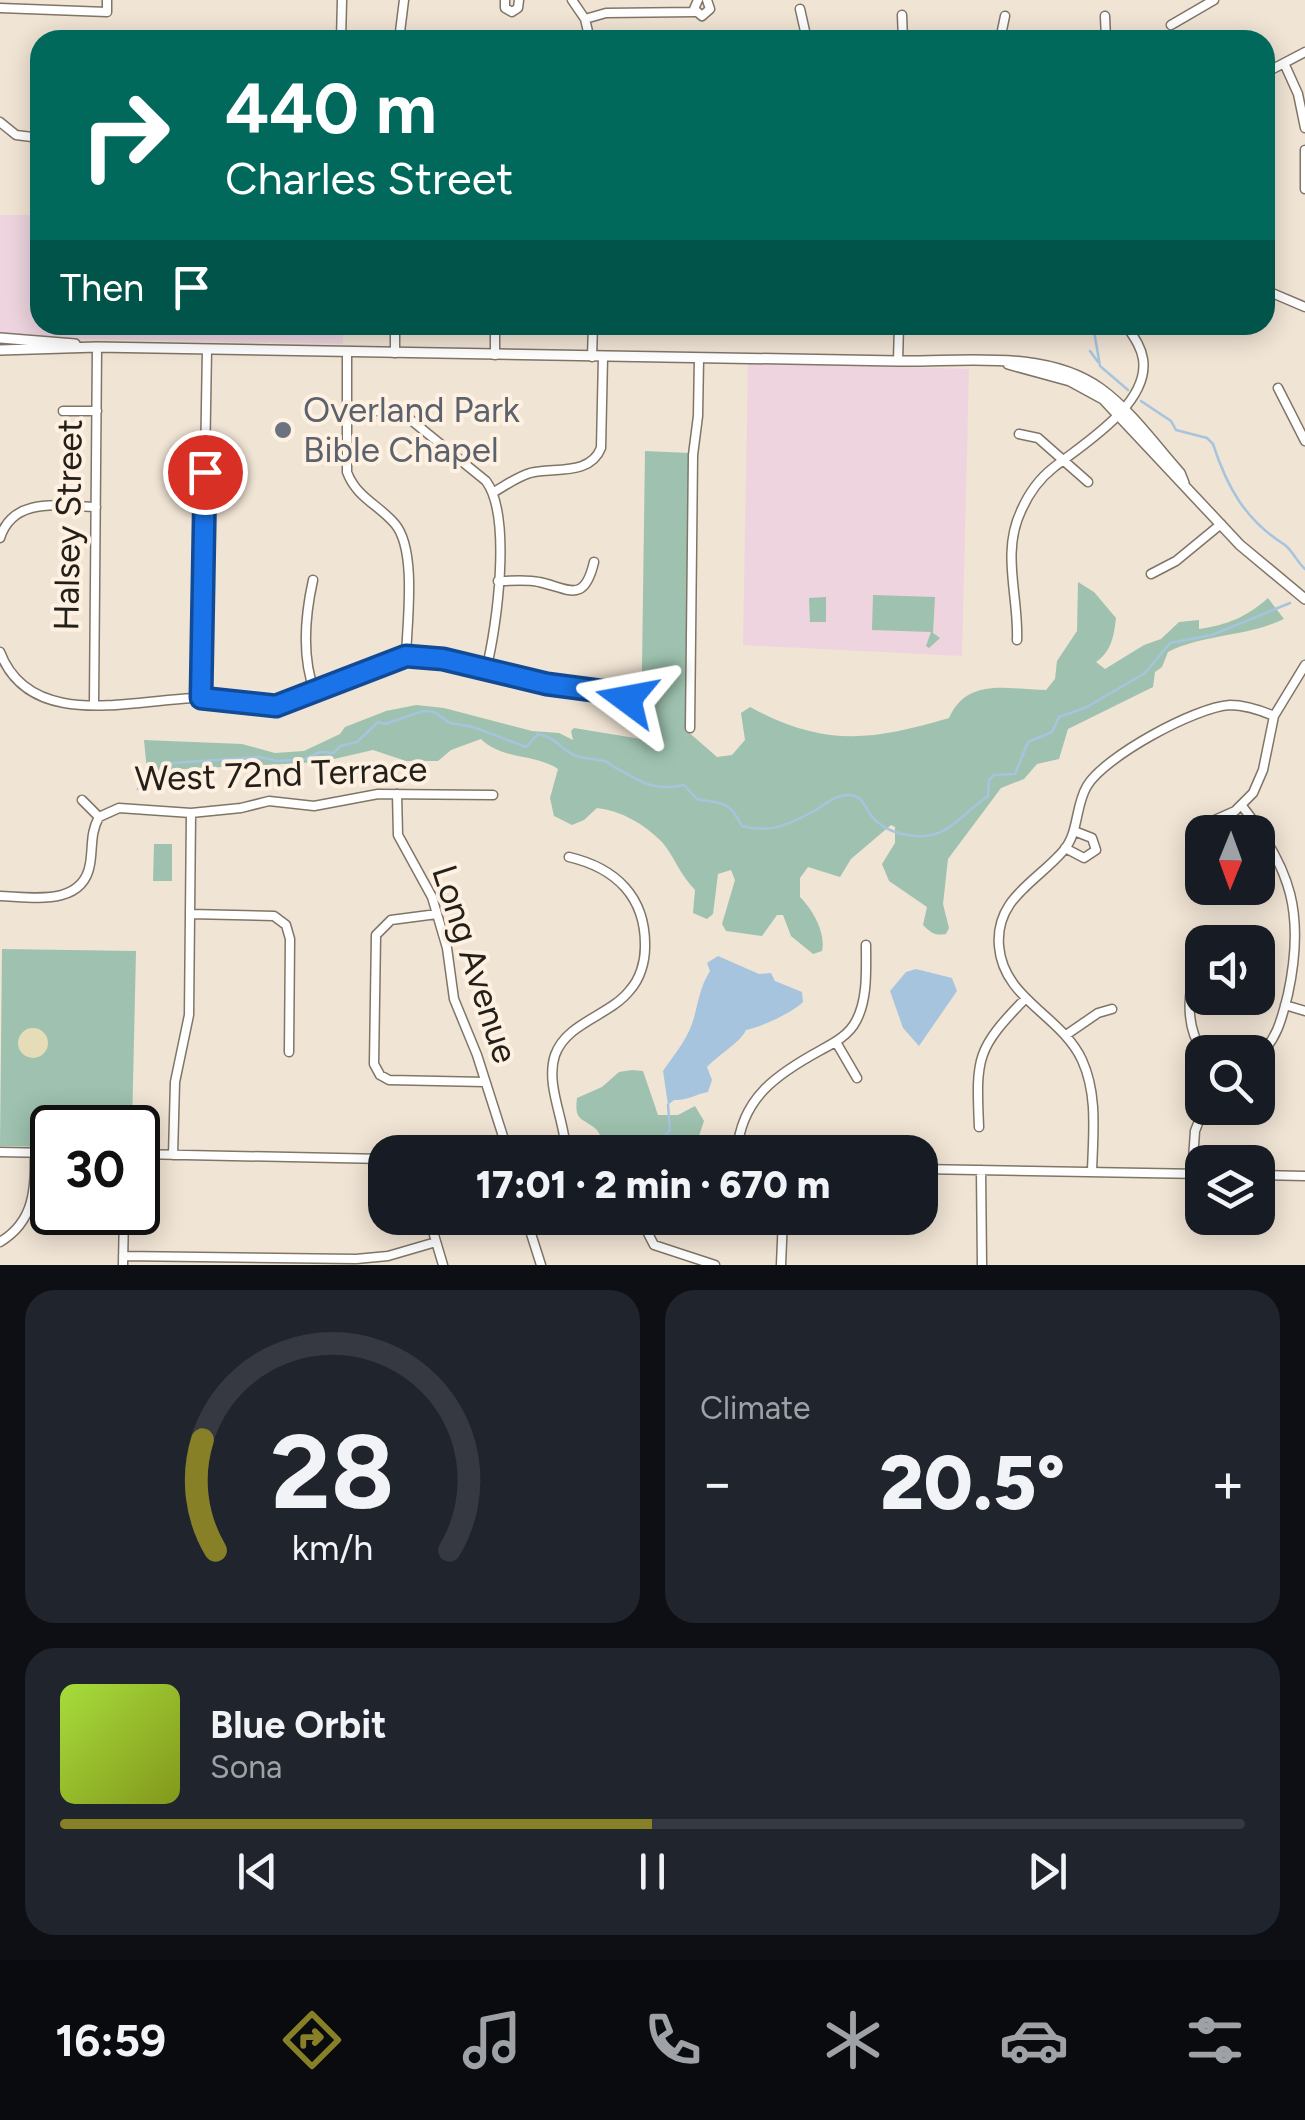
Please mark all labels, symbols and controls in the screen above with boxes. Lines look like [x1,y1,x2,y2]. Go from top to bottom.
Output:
text: 440 m [225,66,437,151]
icon: right [60,70,190,200]
text: Charles Street [225,151,513,205]
icon: arrive [164,260,219,315]
text: Then [60,265,144,311]
place label: Overland Park Bible Chapel [303,389,520,471]
street label: Halsey Street [45,419,91,631]
marker: Overland Park Bible Chapel [272,419,294,441]
pin [163,430,248,515]
icon: arrive [178,445,233,500]
position arrow [575,647,679,751]
street label: West 72nd Terrace [134,748,428,800]
north arrow [1185,815,1275,905]
map controls [1185,815,1275,1235]
street label: Long Avenue [423,860,527,1068]
button: sound [1185,925,1275,1015]
button: search [1185,1035,1275,1125]
speed limit sign: 30 [30,1105,160,1235]
button: layers [1185,1145,1275,1235]
text: 17:01 · 2 min · 670 m [476,1162,830,1208]
text: Climate [700,1389,811,1427]
text: 28 [271,1409,394,1534]
text: 20.5° [880,1438,1065,1528]
text: − [700,1450,734,1516]
text: + [1211,1450,1245,1516]
text: km/h [292,1526,373,1569]
text: Blue Orbit [210,1702,386,1748]
text: Sona [210,1748,282,1786]
icon: previous [230,1844,285,1899]
icon: pause [625,1844,680,1899]
icon: next [1020,1844,1075,1899]
icon: directions [277,2005,347,2075]
icon: music [457,2005,527,2075]
icon: phone [638,2005,708,2075]
icon: climate [818,2005,888,2075]
icon: car [999,2005,1069,2075]
icon: filters [1180,2005,1250,2075]
text: 16:59 [55,2013,166,2067]

